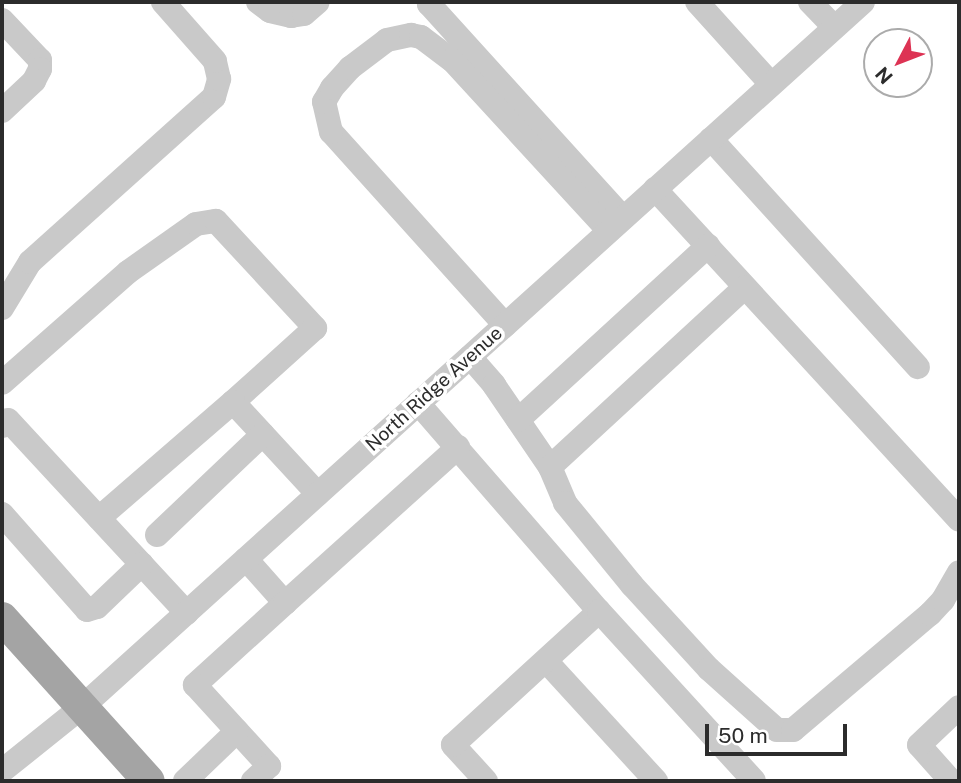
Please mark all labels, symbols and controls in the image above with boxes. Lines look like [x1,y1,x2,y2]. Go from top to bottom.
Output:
north arrow [863,28,933,98]
text: N [871,63,897,89]
street label: North Ridge Avenue [361,322,507,456]
scale bar [709,710,851,754]
text: 50 m [718,723,768,748]

